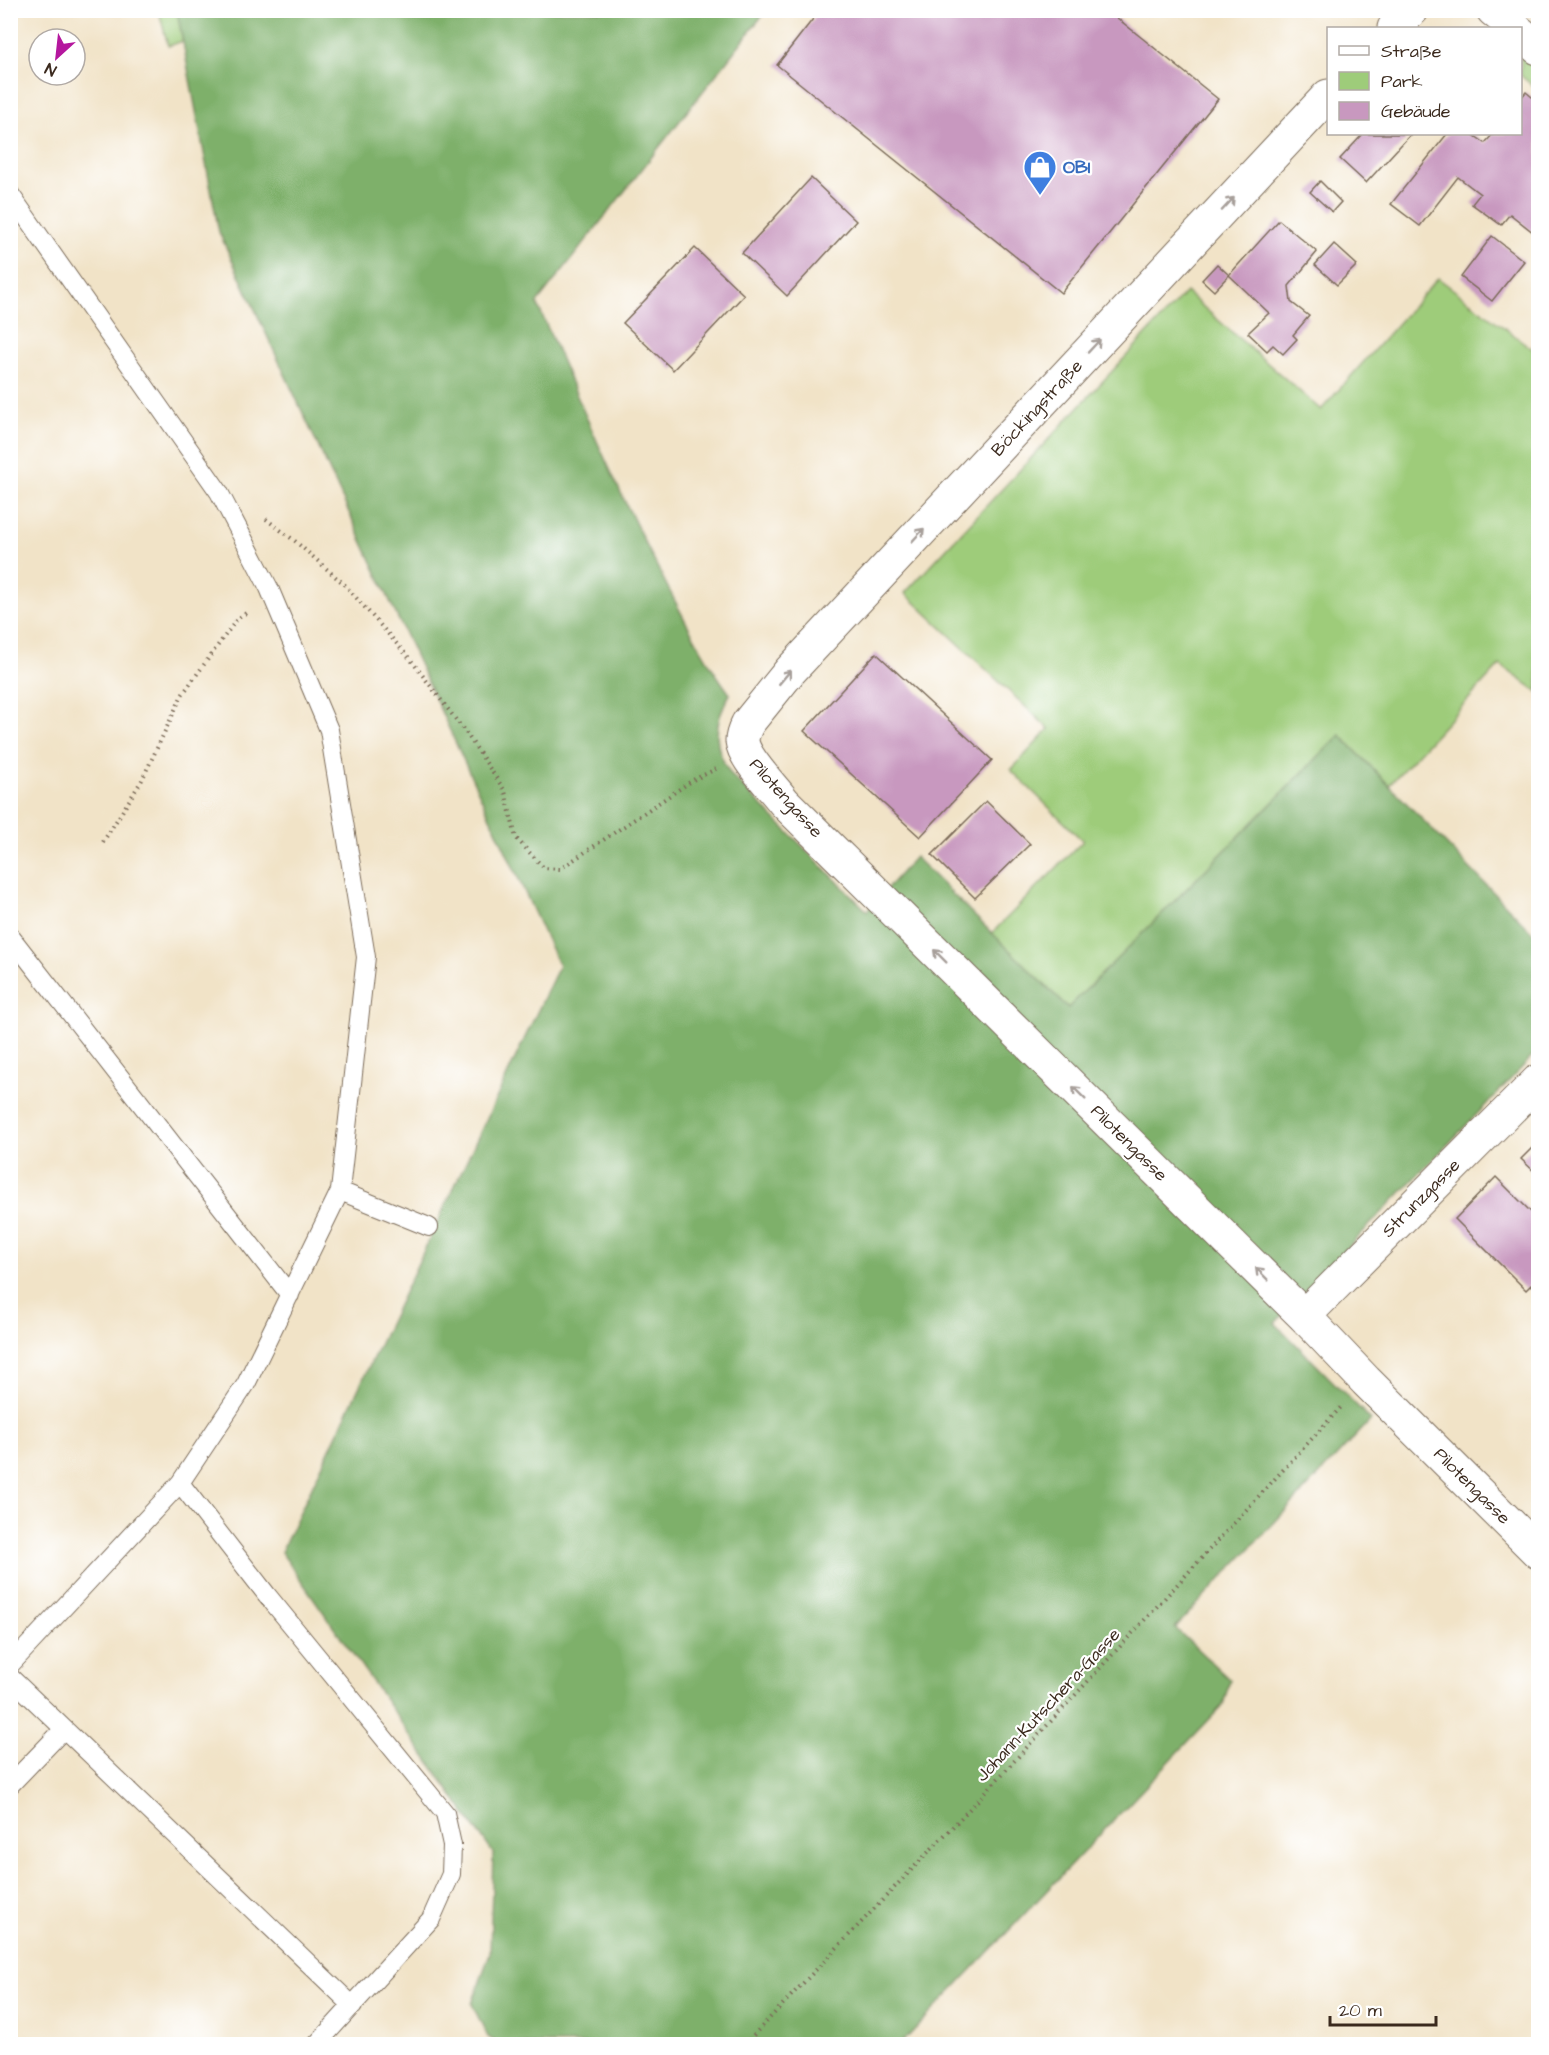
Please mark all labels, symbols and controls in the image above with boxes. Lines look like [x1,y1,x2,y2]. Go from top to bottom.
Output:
north arrow [27,27,87,87]
legend [1327,27,1522,135]
text: Straße [1381,39,1442,64]
text: N [41,57,60,82]
text: Park [1381,69,1423,94]
text: Gebäude [1381,99,1451,124]
shop icon: OBI [1022,149,1058,196]
place label: OBI [1063,155,1091,180]
one-way arrow [1220,197,1234,212]
one-way arrow [1087,339,1101,354]
street label: Böckingstraße [985,354,1089,463]
one-way arrow [911,527,925,542]
one-way arrow [778,670,792,685]
street label: Pilotengasse [743,753,829,844]
one-way arrow [932,948,947,963]
one-way arrow [1071,1086,1086,1100]
street label: Pilotengasse [1084,1099,1173,1188]
street label: Strunzgasse [1376,1153,1467,1244]
one-way arrow [1255,1267,1269,1282]
street label: Pilotengasse [1427,1442,1516,1531]
street label: Johann-Kutschera-Gasse [970,1622,1126,1787]
scale bar [1330,1989,1436,2027]
text: 20 m [1339,1998,1382,2023]

